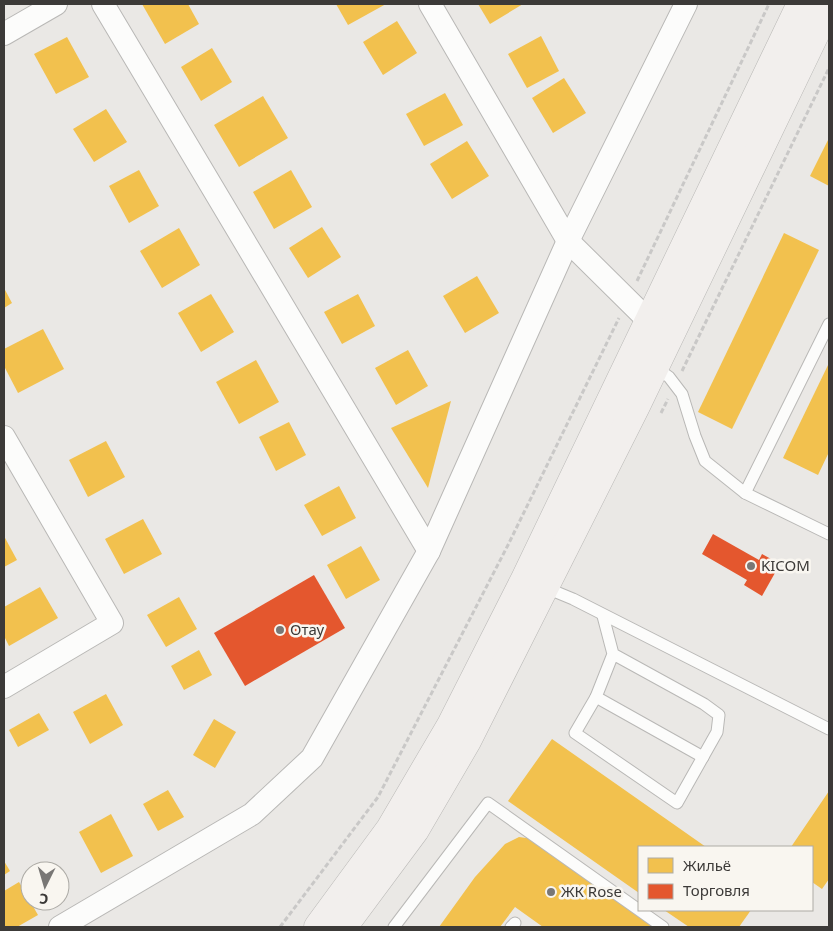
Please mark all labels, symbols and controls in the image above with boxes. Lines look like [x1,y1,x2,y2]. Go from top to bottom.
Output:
place label: KICOM [761,555,810,575]
marker: KICOM [745,560,757,572]
place label: Отау [290,619,325,639]
marker: Отау [274,624,286,636]
legend [638,846,813,911]
text: Жильё [683,855,731,875]
north arrow [20,861,70,911]
text: Торговля [683,880,750,900]
place label: ЖК Rose [561,881,622,901]
marker: ЖК Rose [545,886,557,898]
text: С [38,890,49,909]

